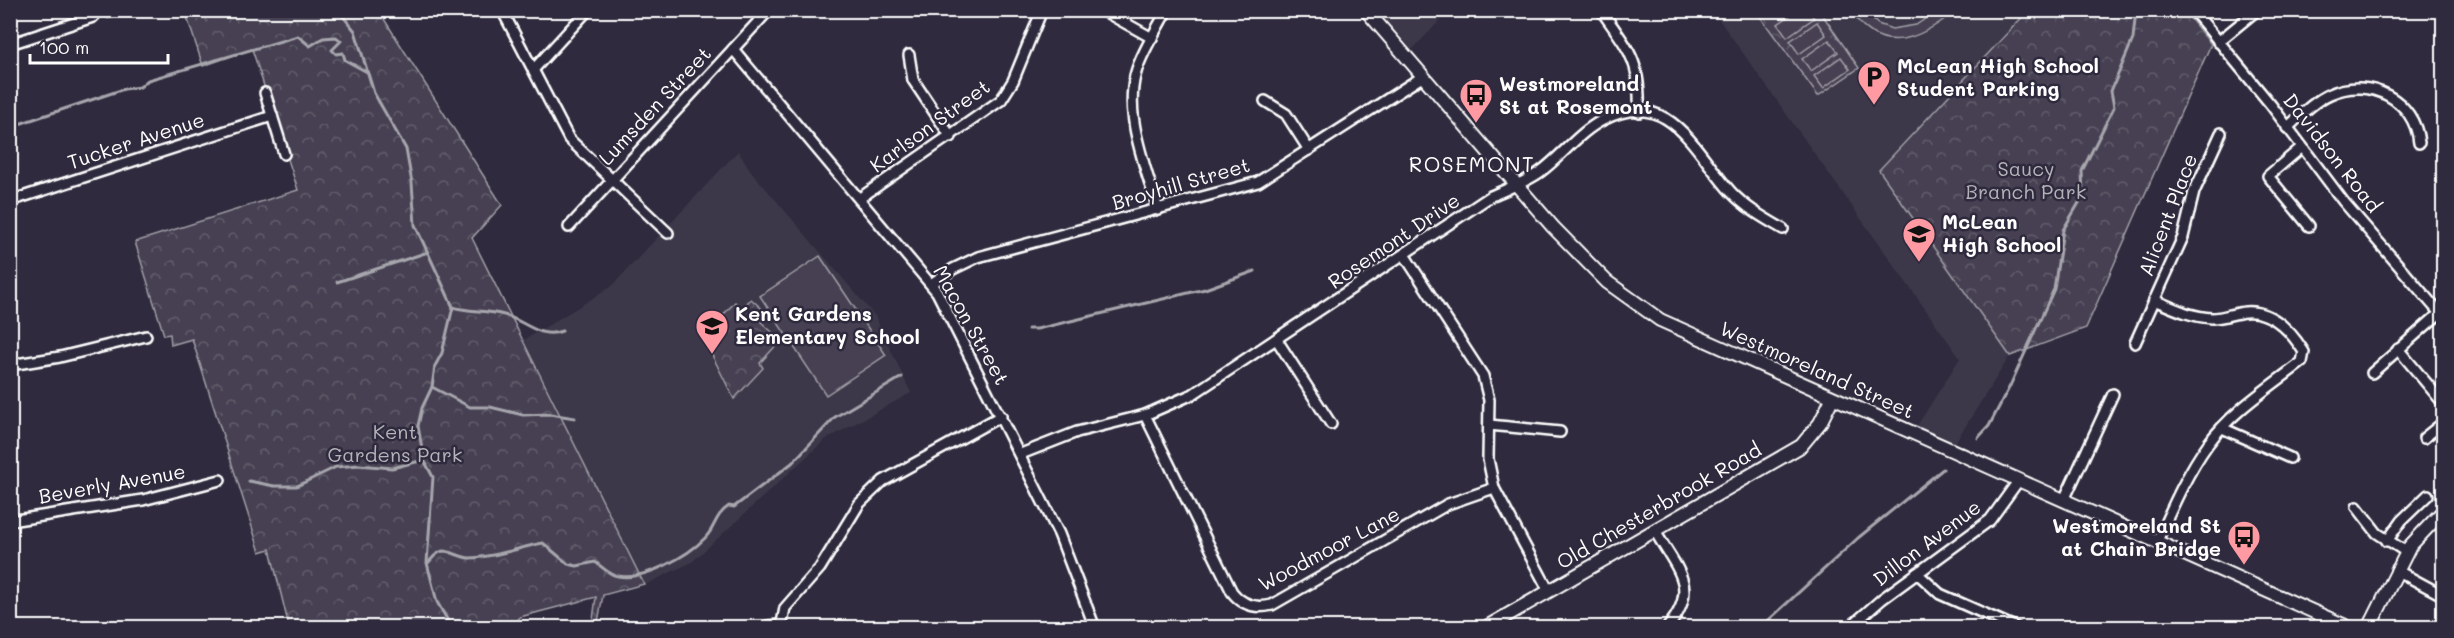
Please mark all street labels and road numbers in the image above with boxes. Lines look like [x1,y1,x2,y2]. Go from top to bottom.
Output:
street label: Lumsden Street [592,40,716,170]
street label: Karlson Street [864,73,995,178]
street label: Davidson Road [2278,87,2388,217]
street label: Tucker Avenue [64,106,207,174]
street label: Alicent Place [2132,150,2202,280]
street label: Broyhill Street [1109,151,1253,215]
street label: Rosemont Drive [1322,186,1464,294]
street label: Macon Street [928,260,1016,389]
street label: Westmoreland Street [1716,315,1919,424]
street label: Old Chesterbrook Road [1551,436,1766,574]
street label: Beverly Avenue [36,457,187,509]
street label: Dillon Avenue [1867,493,1986,591]
street label: Woodmoor Lane [1253,500,1404,596]

